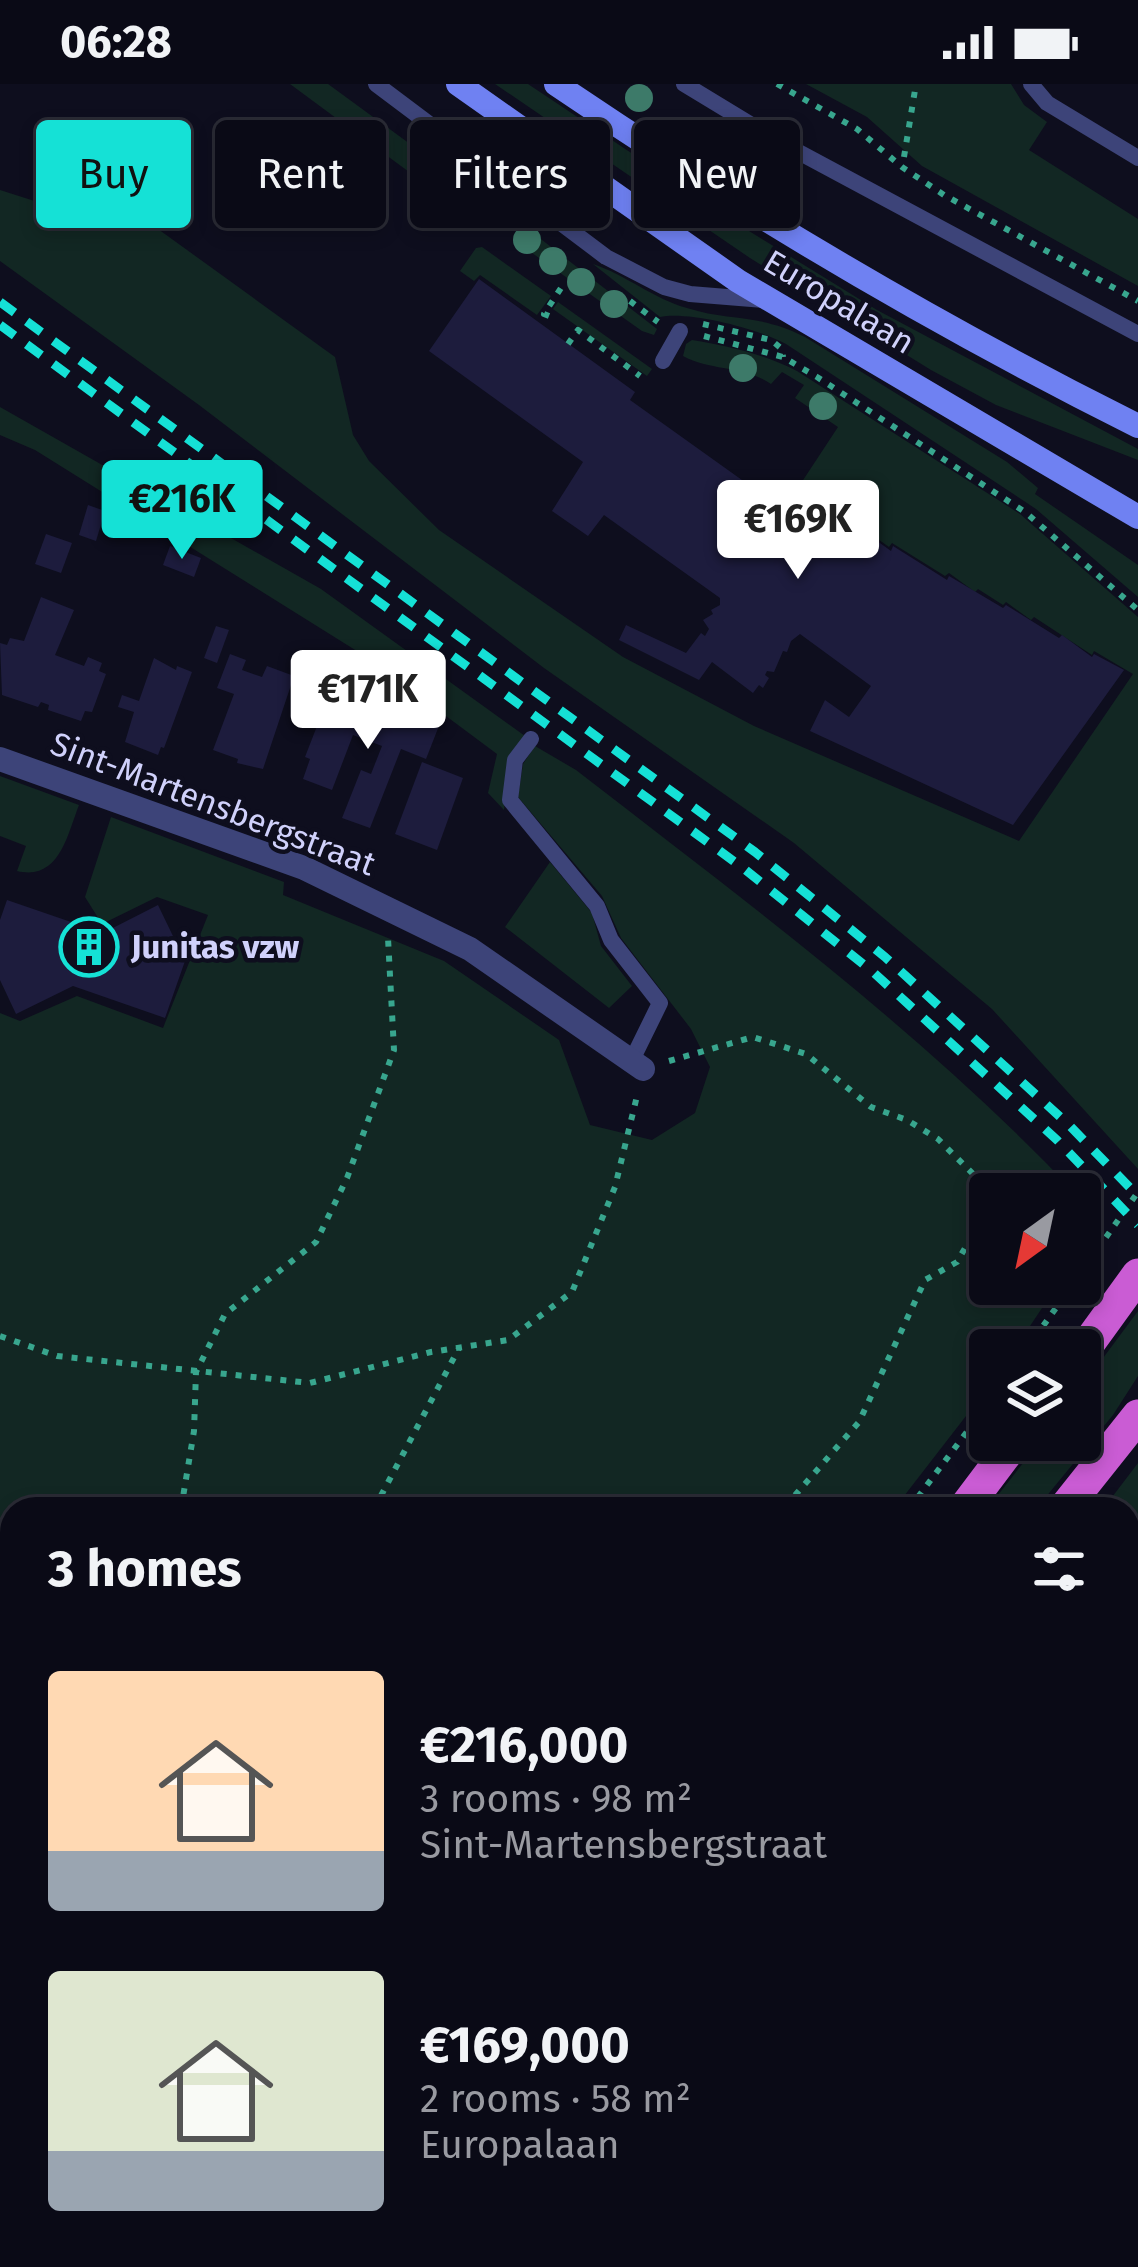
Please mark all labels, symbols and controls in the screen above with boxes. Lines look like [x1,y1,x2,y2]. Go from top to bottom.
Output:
text: 06:28 [60,15,172,69]
chip: Buy [36,120,191,228]
chip: Rent [215,120,386,228]
chip: Filters [410,120,610,228]
chip: New [634,120,800,228]
street label: Europalaan [756,241,922,363]
pin: €216K [98,460,266,562]
text: €216K [129,476,235,522]
pin: €169K [714,480,882,582]
text: €169K [744,496,852,542]
pin: €171K [284,650,452,752]
text: €171K [318,666,418,712]
street label: Sint-Martensbergstraat [45,724,381,884]
building icon: Junitas vzw [58,916,120,978]
place label: Junitas vzw [130,927,300,967]
north arrow [969,1173,1101,1305]
map controls [969,1173,1101,1461]
button: layers [969,1329,1101,1461]
icon: filters [1026,1536,1092,1602]
text: 3 homes [48,1538,242,1600]
text: €216,000 [420,1714,628,1776]
icon: home [144,1719,288,1863]
text: 3 rooms · 98 m² [420,1776,692,1822]
text: Sint-Martensbergstraat [420,1822,827,1868]
text: €169,000 [420,2014,630,2076]
icon: home [144,2019,288,2163]
text: 2 rooms · 58 m² [420,2076,691,2122]
text: Europalaan [420,2122,620,2168]

